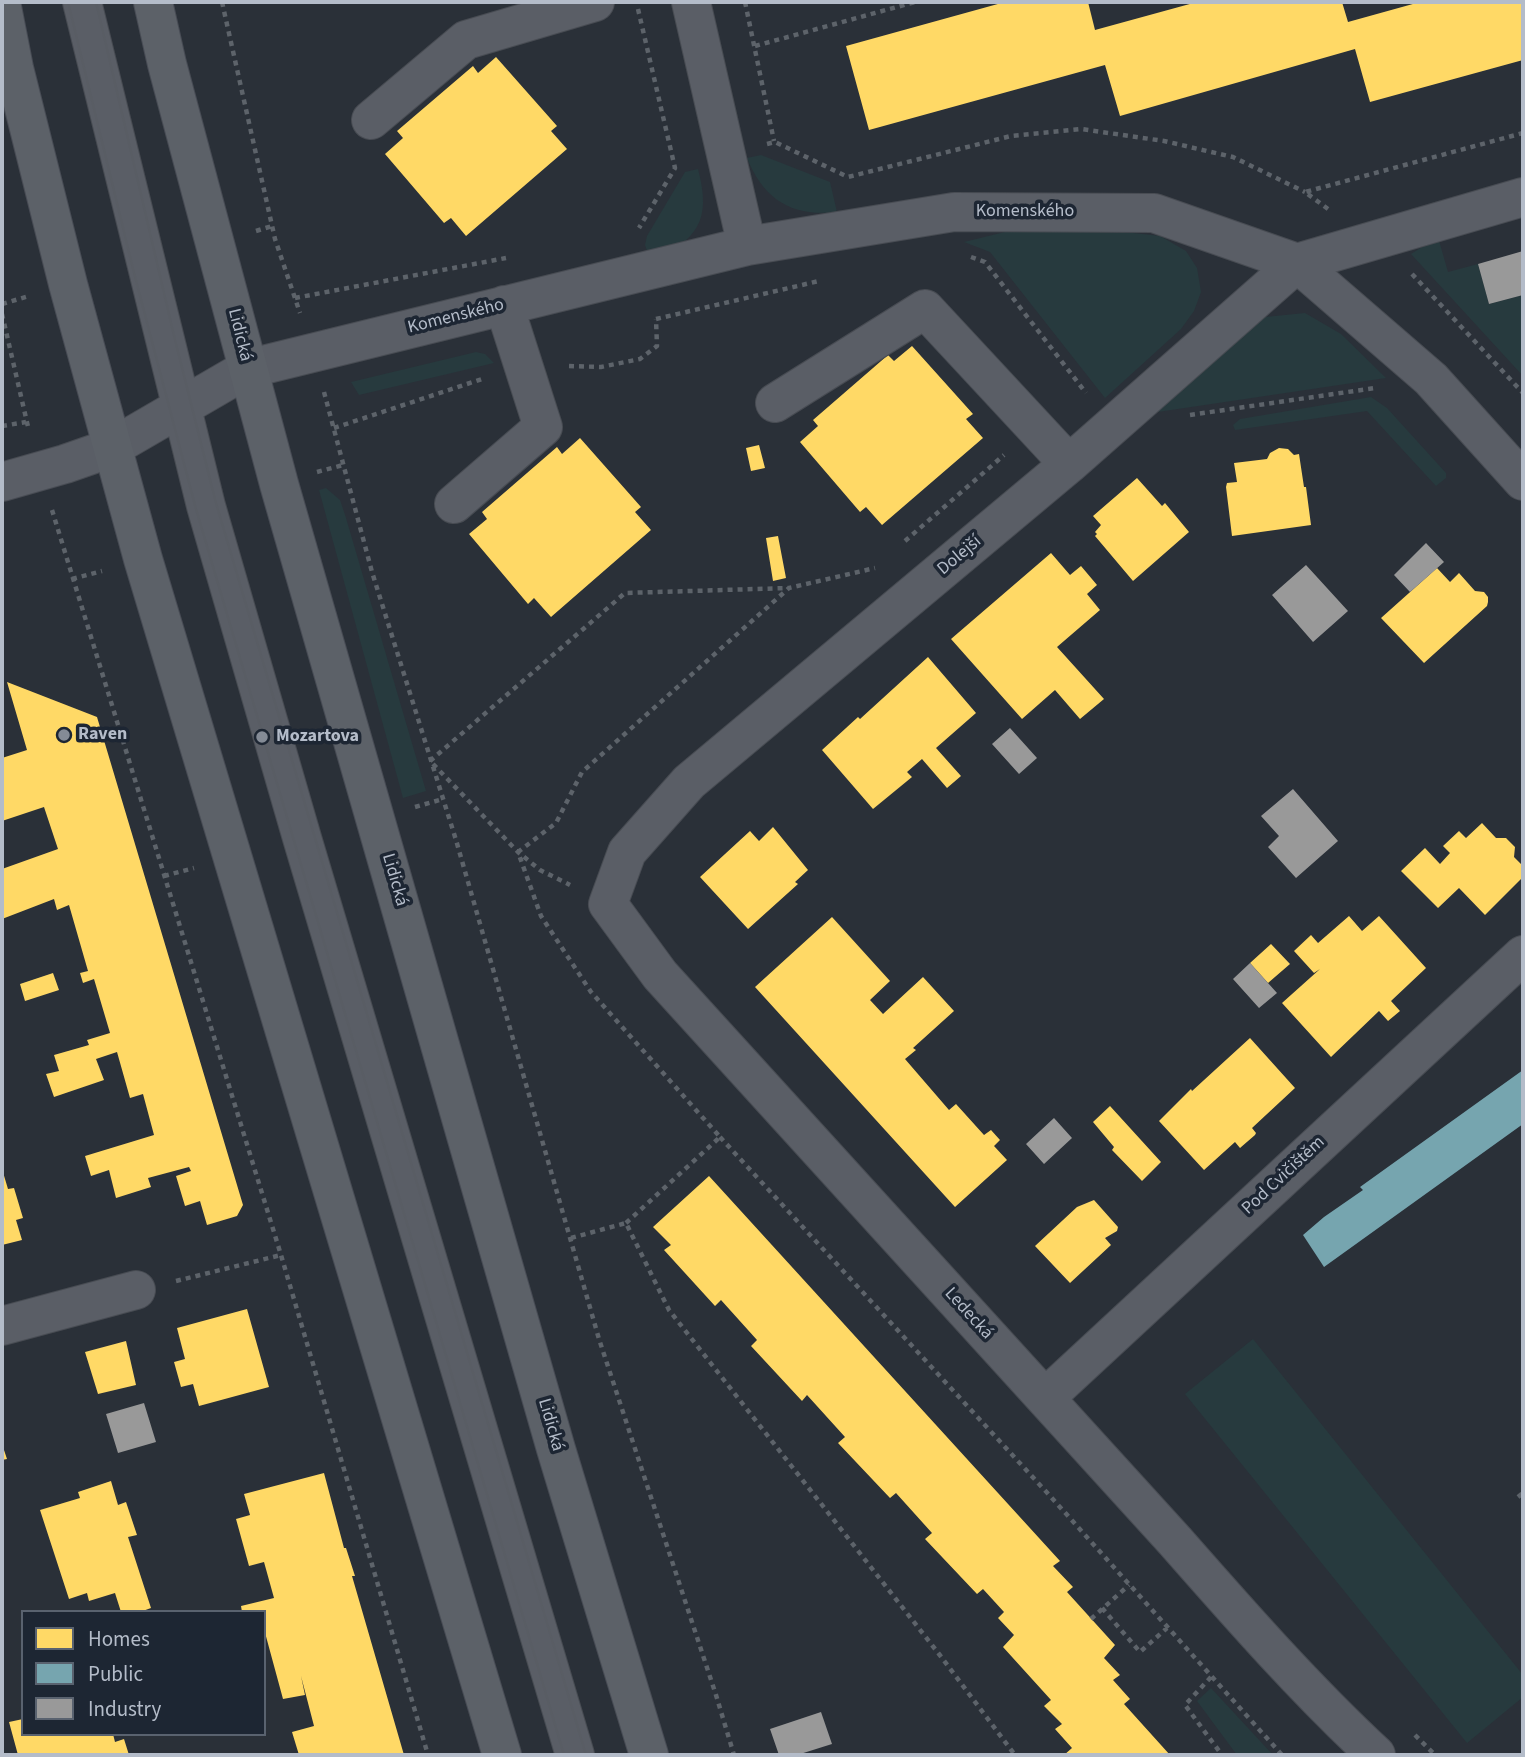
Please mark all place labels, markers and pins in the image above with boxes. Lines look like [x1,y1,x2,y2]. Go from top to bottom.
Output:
place label: Raven [78,724,127,746]
place label: Mozartova [276,726,359,748]
marker: Raven [56,727,72,743]
marker: Mozartova [254,729,270,745]

